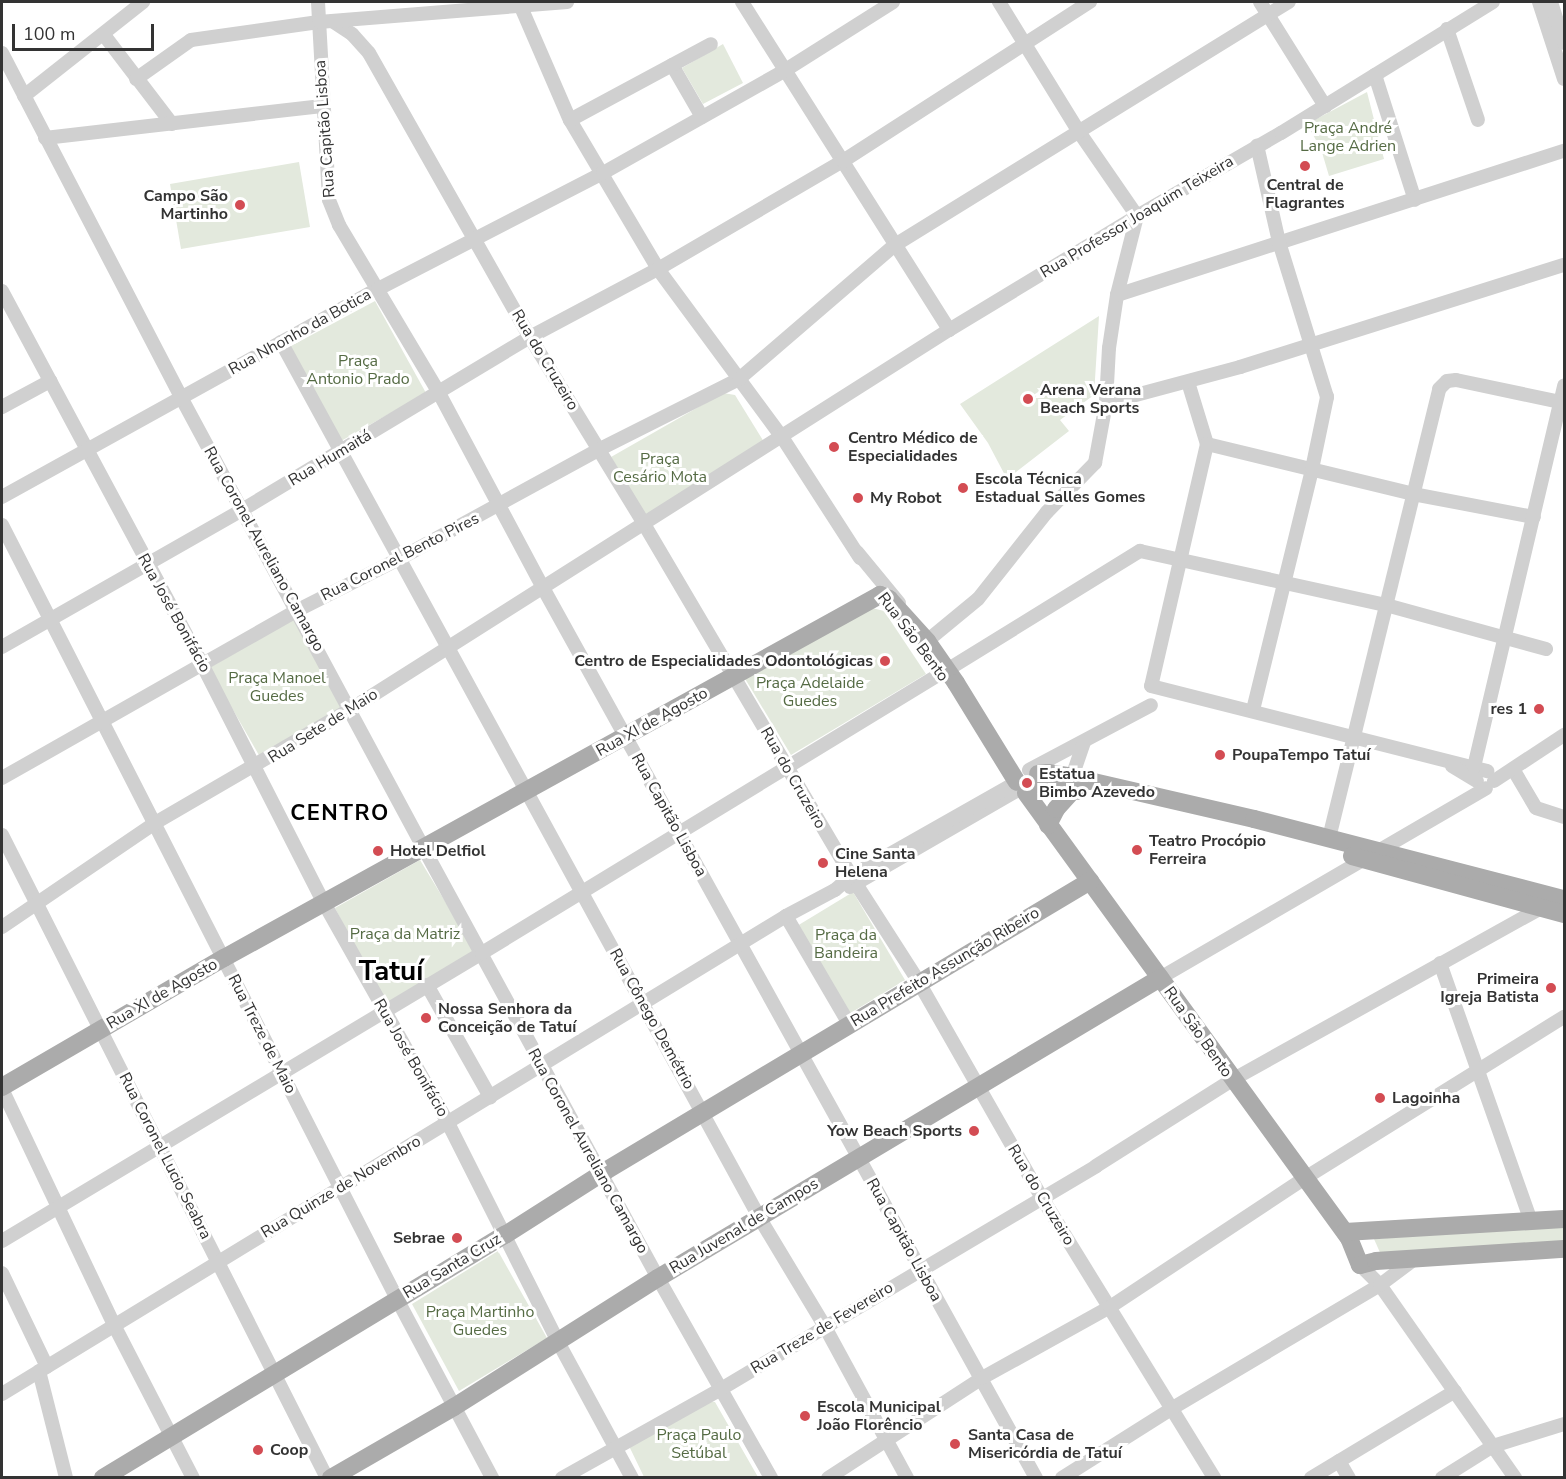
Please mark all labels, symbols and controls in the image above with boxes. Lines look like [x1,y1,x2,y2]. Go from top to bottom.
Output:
scale bar [15,12,158,50]
text: 100 m [23,22,75,46]
street label: Rua Capitão Lisboa [311,59,339,199]
park label: Praça André Lange Adrien [1300,118,1396,156]
street label: Rua Professor Joaquim Teixeira [1037,152,1237,282]
marker: Central de Flagrantes [1298,159,1312,173]
place label: Central de Flagrantes [1265,175,1345,213]
place label: Campo São Martinho [143,186,228,224]
marker: Campo São Martinho [233,198,247,212]
street label: Rua Nhonho da Botica [225,285,375,379]
street label: Rua do Cruzeiro [507,306,583,414]
park label: Praça Antonio Prado [306,351,410,389]
place label: Arena Verana Beach Sports [1040,380,1141,418]
marker: Arena Verana Beach Sports [1021,392,1035,406]
street label: Rua Humaitá [285,426,375,490]
place label: Centro Médico de Especialidades [848,428,978,466]
marker: Centro Médico de Especialidades [825,438,843,456]
street label: Rua Coronel Aureliano Camargo [200,443,328,655]
park label: Praça Cesário Mota [613,449,707,487]
place label: Escola Técnica Estadual Salles Gomes [975,469,1145,507]
marker: Escola Técnica Estadual Salles Gomes [956,481,970,495]
place label: My Robot [870,488,941,508]
marker: My Robot [851,491,865,505]
street label: Rua Coronel Bento Pires [318,509,482,605]
street label: Rua José Bonifácio [133,550,215,676]
street label: Rua São Bento [873,589,953,685]
place label: Centro de Especialidades Odontológicas [574,651,873,671]
marker: Centro de Especialidades Odontológicas [878,654,892,668]
park label: Praça Manoel Guedes [228,668,326,706]
park label: Praça Adelaide Guedes [756,673,864,711]
street label: Rua XI de Agosto [593,683,711,761]
street label: Rua Sete de Maio [265,685,381,767]
place label: res 1 [1490,699,1527,719]
marker: res 1 [1532,702,1546,716]
street label: Rua do Cruzeiro [756,724,830,832]
place label: PoupaTempo Tatuí [1232,745,1370,765]
marker: PoupaTempo Tatuí [1213,748,1227,762]
street label: Rua Capitão Lisboa [627,750,711,880]
place label: Estatua Bimbo Azevedo [1039,764,1155,802]
marker: Estatua Bimbo Azevedo [1020,776,1034,790]
district label: CENTRO [290,801,390,827]
place label: Teatro Procópio Ferreira [1149,831,1266,869]
place label: Hotel Delfiol [390,841,486,861]
marker: Teatro Procópio Ferreira [1130,843,1144,857]
marker: Hotel Delfiol [371,844,385,858]
place label: Cine Santa Helena [835,844,915,882]
marker: Cine Santa Helena [816,856,830,870]
street label: Rua Prefeito Assunção Ribeiro [847,903,1043,1031]
park label: Praça da Matriz [350,924,460,944]
park label: Praça da Bandeira [814,925,878,963]
street label: Rua Cônego Demétrio [605,945,699,1093]
district label: Tatuí [359,954,423,988]
street label: Rua XI de Agosto [103,955,221,1033]
place label: Primeira Igreja Batista [1440,969,1539,1007]
street label: Rua Treze de Maio [224,971,300,1097]
marker: Primeira Igreja Batista [1544,981,1558,995]
street label: Rua São Bento [1160,983,1236,1081]
street label: Rua José Bonifácio [369,996,453,1120]
place label: Nossa Senhora da Conceição de Tatuí [438,999,576,1037]
marker: Nossa Senhora da Conceição de Tatuí [419,1011,433,1025]
street label: Rua Coronel Aureliano Camargo [524,1045,652,1257]
street label: Rua Coronel Lucio Seabra [115,1070,215,1242]
place label: Lagoinha [1392,1088,1460,1108]
marker: Lagoinha [1373,1091,1387,1105]
place label: Yow Beach Sports [827,1121,962,1141]
marker: Yow Beach Sports [967,1124,981,1138]
street label: Rua Quinze de Novembro [258,1132,424,1242]
street label: Rua do Cruzeiro [1003,1141,1079,1249]
street label: Rua Juvenal de Campos [666,1174,822,1278]
street label: Rua Capitão Lisboa [862,1175,946,1305]
place label: Sebrae [393,1228,445,1248]
street label: Rua Santa Cruz [400,1229,504,1303]
marker: Sebrae [450,1231,464,1245]
street label: Rua Treze de Fevereiro [747,1278,897,1378]
park label: Praça Martinho Guedes [426,1302,534,1340]
place label: Escola Municipal João Florêncio [817,1397,941,1435]
marker: Escola Municipal João Florêncio [798,1409,812,1423]
park label: Praça Paulo Setúbal [657,1425,741,1463]
place label: Santa Casa de Misericórdia de Tatuí [968,1425,1122,1463]
marker: Santa Casa de Misericórdia de Tatuí [946,1435,964,1453]
place label: Coop [270,1440,308,1460]
marker: Coop [251,1443,265,1457]

